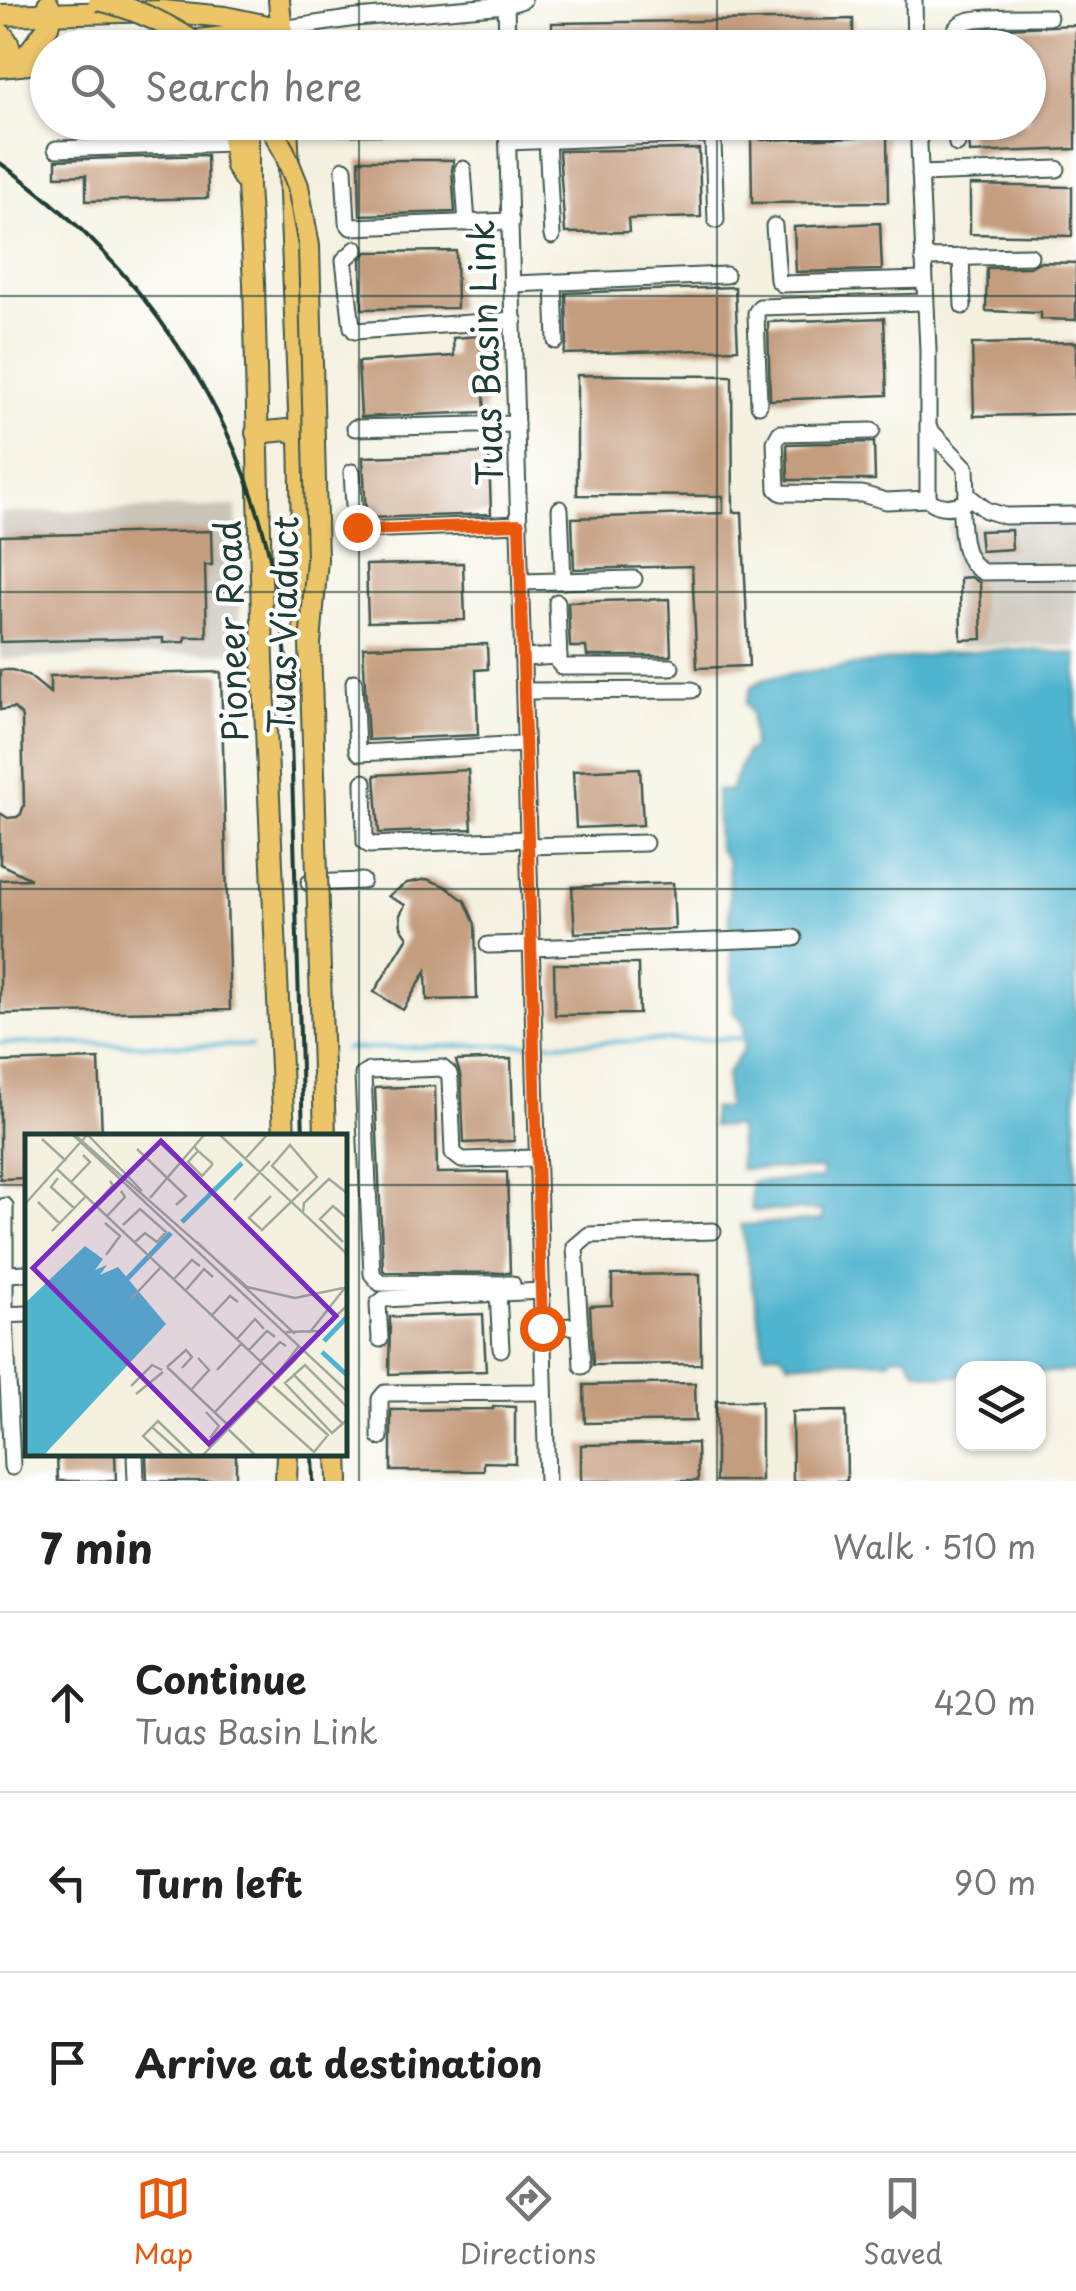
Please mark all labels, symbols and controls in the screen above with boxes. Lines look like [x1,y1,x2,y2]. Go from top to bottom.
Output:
search box [30,30,1046,140]
text: Search here [145,57,362,114]
icon: search [65,58,120,113]
street label: Tuas Basin Link [453,219,515,487]
route end [335,505,381,551]
street label: Tuas Viaduct [254,515,310,735]
street label: Pioneer Road [200,519,260,743]
inset map [25,1134,348,1456]
route start [520,1306,566,1352]
map controls [956,1361,1046,1451]
button: layers [956,1361,1046,1451]
text: 7 min [40,1515,153,1578]
text: Walk · 510 m [833,1522,1036,1570]
text: Continue [135,1650,306,1707]
icon: ahead [40,1675,95,1730]
text: 420 m [934,1678,1036,1726]
text: Tuas Basin Link [135,1707,378,1755]
text: Turn left [135,1854,303,1911]
icon: left [40,1855,95,1910]
text: 90 m [954,1858,1036,1906]
text: Arrive at destination [135,2034,543,2091]
icon: arrive [40,2035,95,2090]
tab: Map [133,2171,193,2274]
tab: Directions [460,2171,596,2274]
tab: Saved [863,2171,943,2274]

